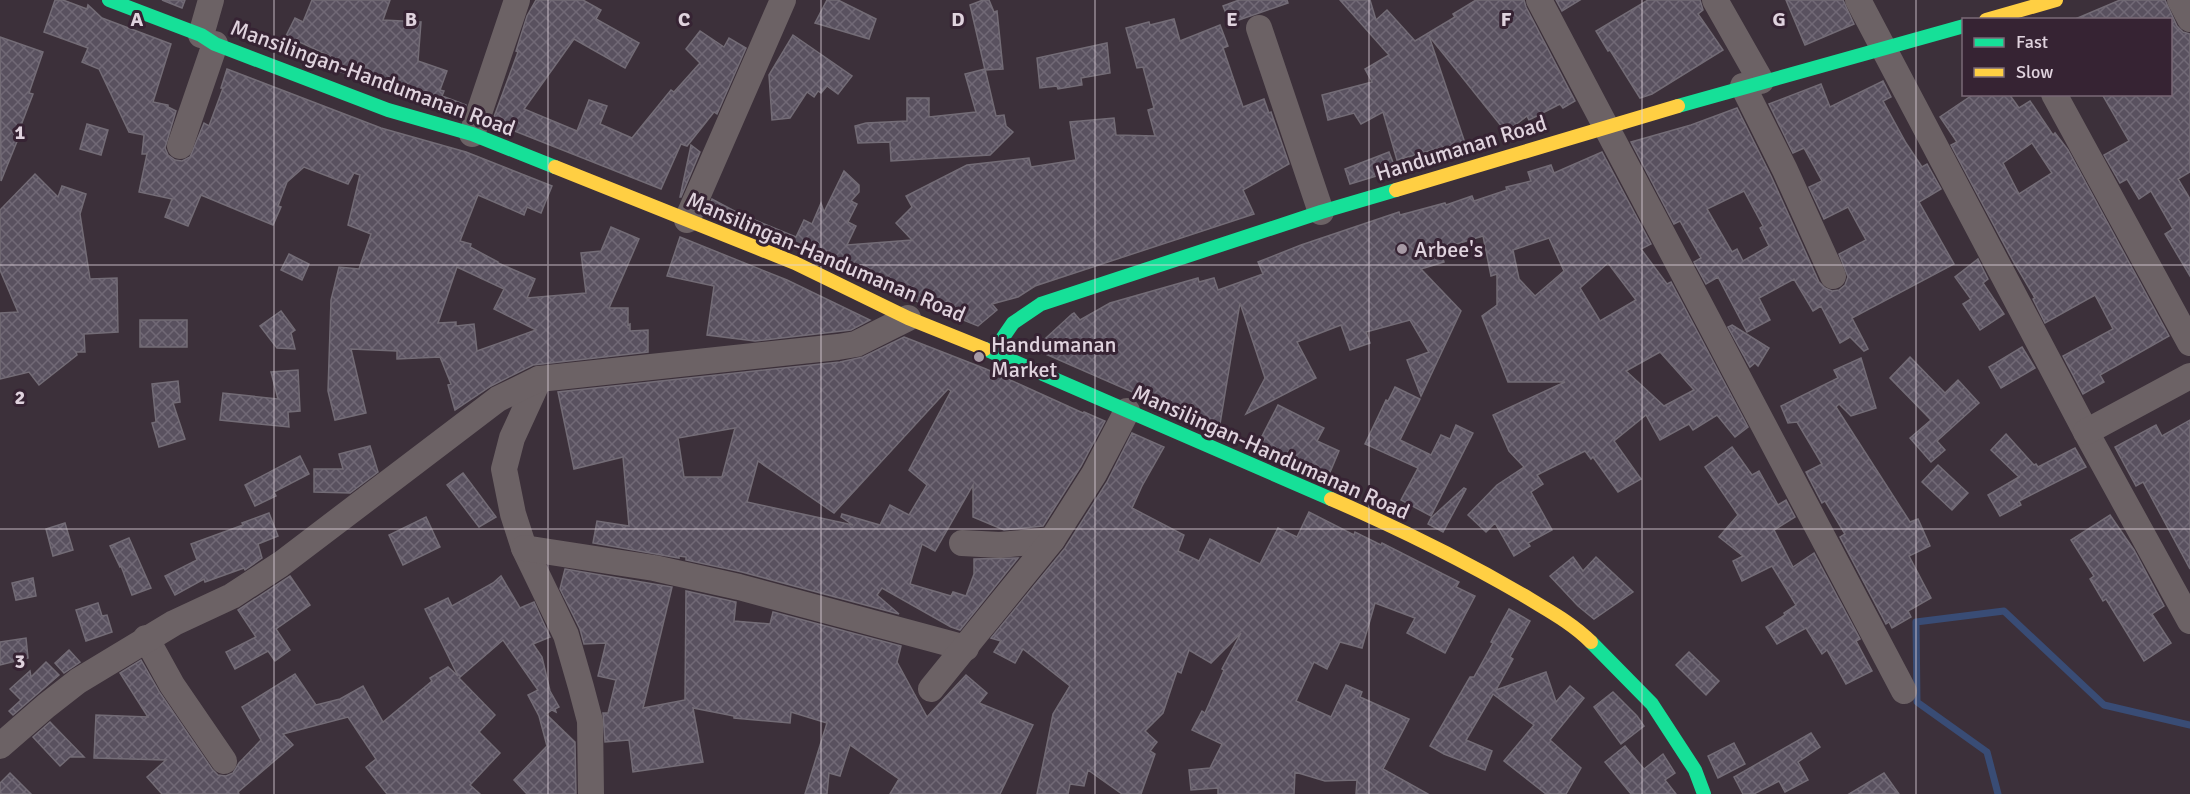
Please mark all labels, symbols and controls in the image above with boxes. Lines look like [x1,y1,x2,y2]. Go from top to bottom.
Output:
text: A [131,7,144,32]
text: B [405,7,417,32]
text: C [678,7,690,32]
text: D [951,7,965,32]
text: E [1226,7,1238,32]
text: F [1501,7,1512,32]
text: G [1772,7,1786,32]
street label: Mansilingan-Handumanan Road [227,14,519,142]
legend [1962,18,2172,96]
text: Fast [2016,31,2048,53]
text: Slow [2016,61,2053,83]
street label: Handumanan Road [1372,109,1550,187]
text: 1 [15,120,26,145]
street label: Mansilingan-Handumanan Road [682,186,970,328]
place label: Arbee's [1414,236,1483,263]
marker: Arbee's [1395,242,1409,256]
place label: Handumanan Market [991,331,1117,383]
marker: Handumanan Market [972,350,986,364]
street label: Mansilingan-Handumanan Road [1128,378,1414,526]
text: 2 [15,385,25,410]
text: 3 [15,649,25,674]

